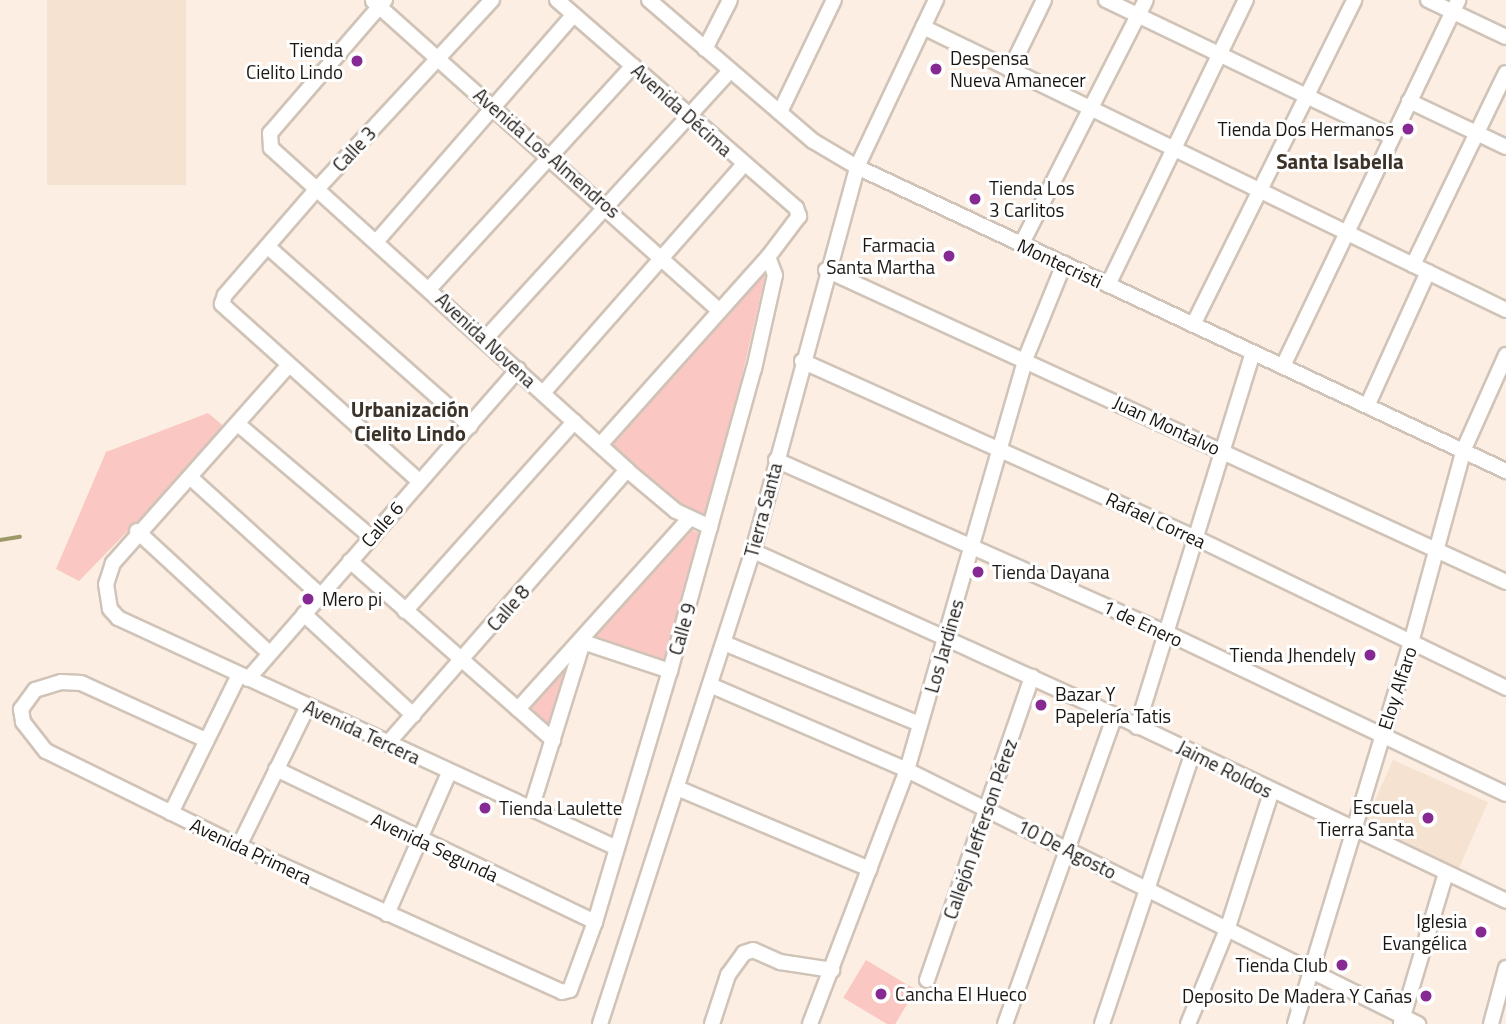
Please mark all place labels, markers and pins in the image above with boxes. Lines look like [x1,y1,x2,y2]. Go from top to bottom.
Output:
place label: Tienda Cielito Lindo [246,39,343,83]
place label: Despensa Nueva Amanecer [950,47,1086,91]
marker: Tienda Cielito Lindo [349,53,365,69]
marker: Despensa Nueva Amanecer [928,61,944,77]
place label: Tienda Dos Hermanos [1218,118,1394,140]
marker: Tienda Dos Hermanos [1400,121,1416,137]
place label: Tienda Los 3 Carlitos [989,177,1075,221]
marker: Tienda Los 3 Carlitos [967,191,983,207]
place label: Farmacia Santa Martha [826,234,935,278]
marker: Farmacia Santa Martha [941,248,957,264]
place label: Tienda Dayana [992,561,1110,583]
marker: Tienda Dayana [970,564,986,580]
place label: Mero pi [322,588,382,610]
marker: Mero pi [300,591,316,607]
place label: Tienda Jhendely [1230,644,1356,666]
marker: Tienda Jhendely [1362,647,1378,663]
place label: Bazar Y Papelería Tatis [1055,683,1171,727]
marker: Bazar Y Papelería Tatis [1033,697,1049,713]
place label: Escuela Tierra Santa [1317,796,1414,840]
place label: Tienda Laulette [499,797,622,819]
marker: Tienda Laulette [477,800,493,816]
marker: Escuela Tierra Santa [1420,810,1436,826]
place label: Iglesia Evangélica [1382,910,1467,954]
marker: Iglesia Evangélica [1473,924,1489,940]
place label: Tienda Club [1235,954,1328,976]
marker: Tienda Club [1334,957,1350,973]
place label: Cancha El Hueco [895,983,1027,1005]
place label: Deposito De Madera Y Cañas [1182,985,1412,1007]
marker: Cancha El Hueco [873,986,889,1002]
marker: Deposito De Madera Y Cañas [1418,988,1434,1004]

